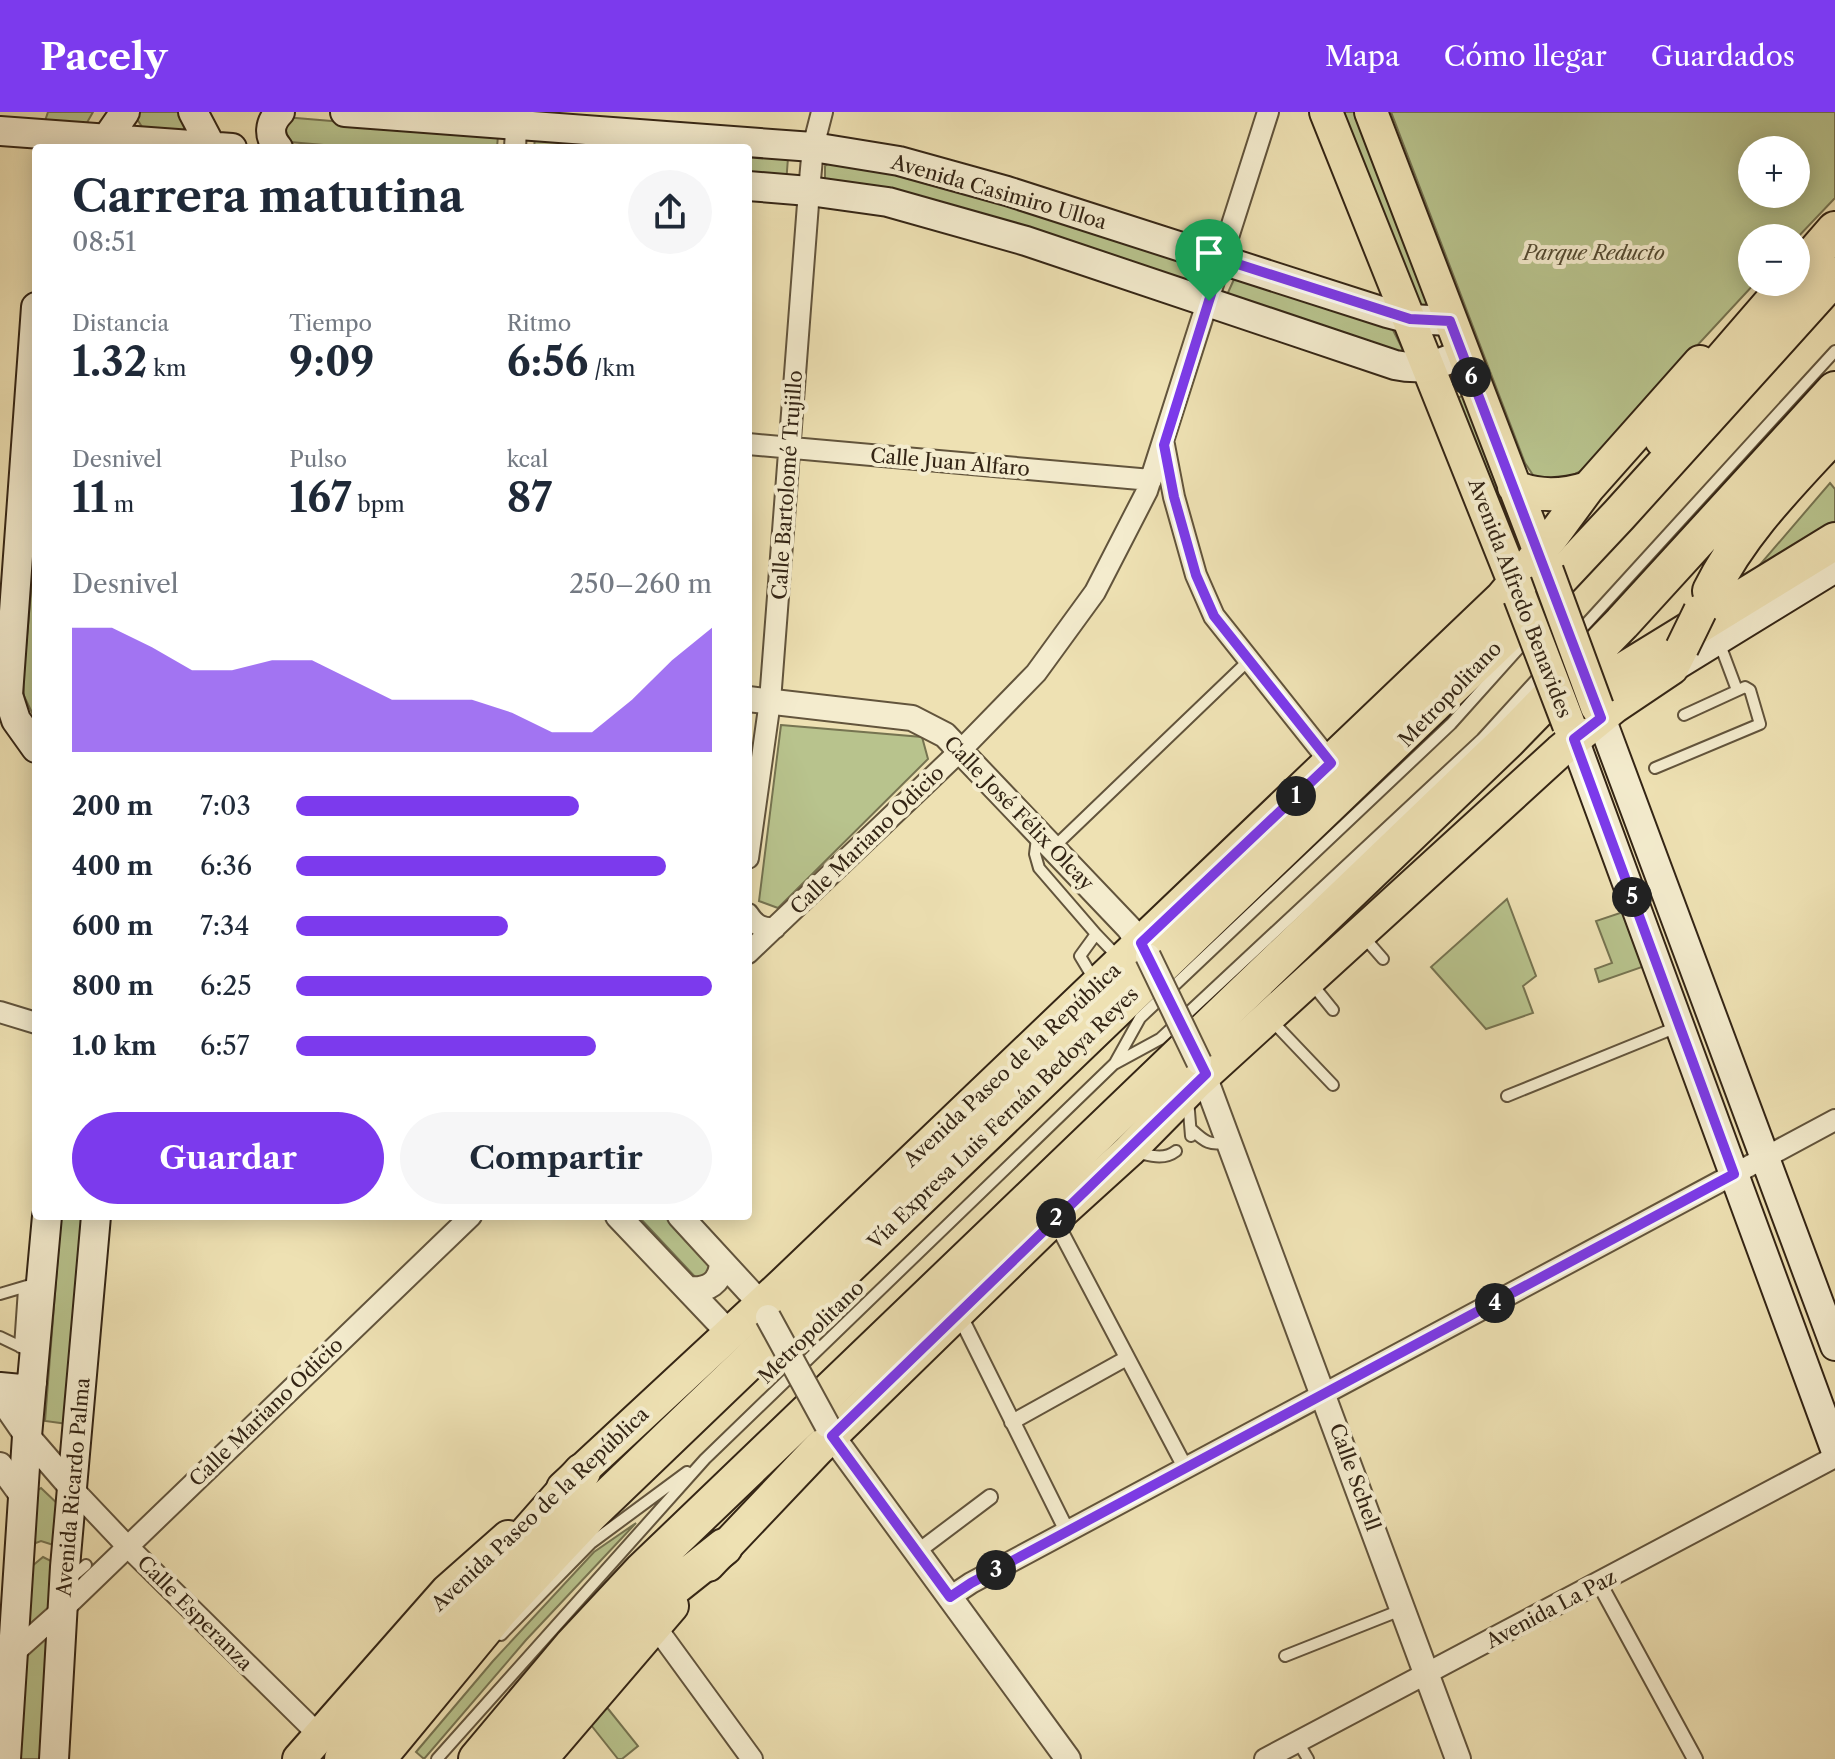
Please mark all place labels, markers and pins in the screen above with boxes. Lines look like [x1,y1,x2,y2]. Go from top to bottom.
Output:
pin [1175,219,1243,301]
pin: 6 [1451,357,1491,397]
pin: 1 [1276,776,1316,816]
pin: 5 [1612,877,1652,917]
pin: 2 [1036,1198,1076,1238]
pin: 4 [1475,1283,1515,1323]
pin: 3 [976,1550,1016,1590]

